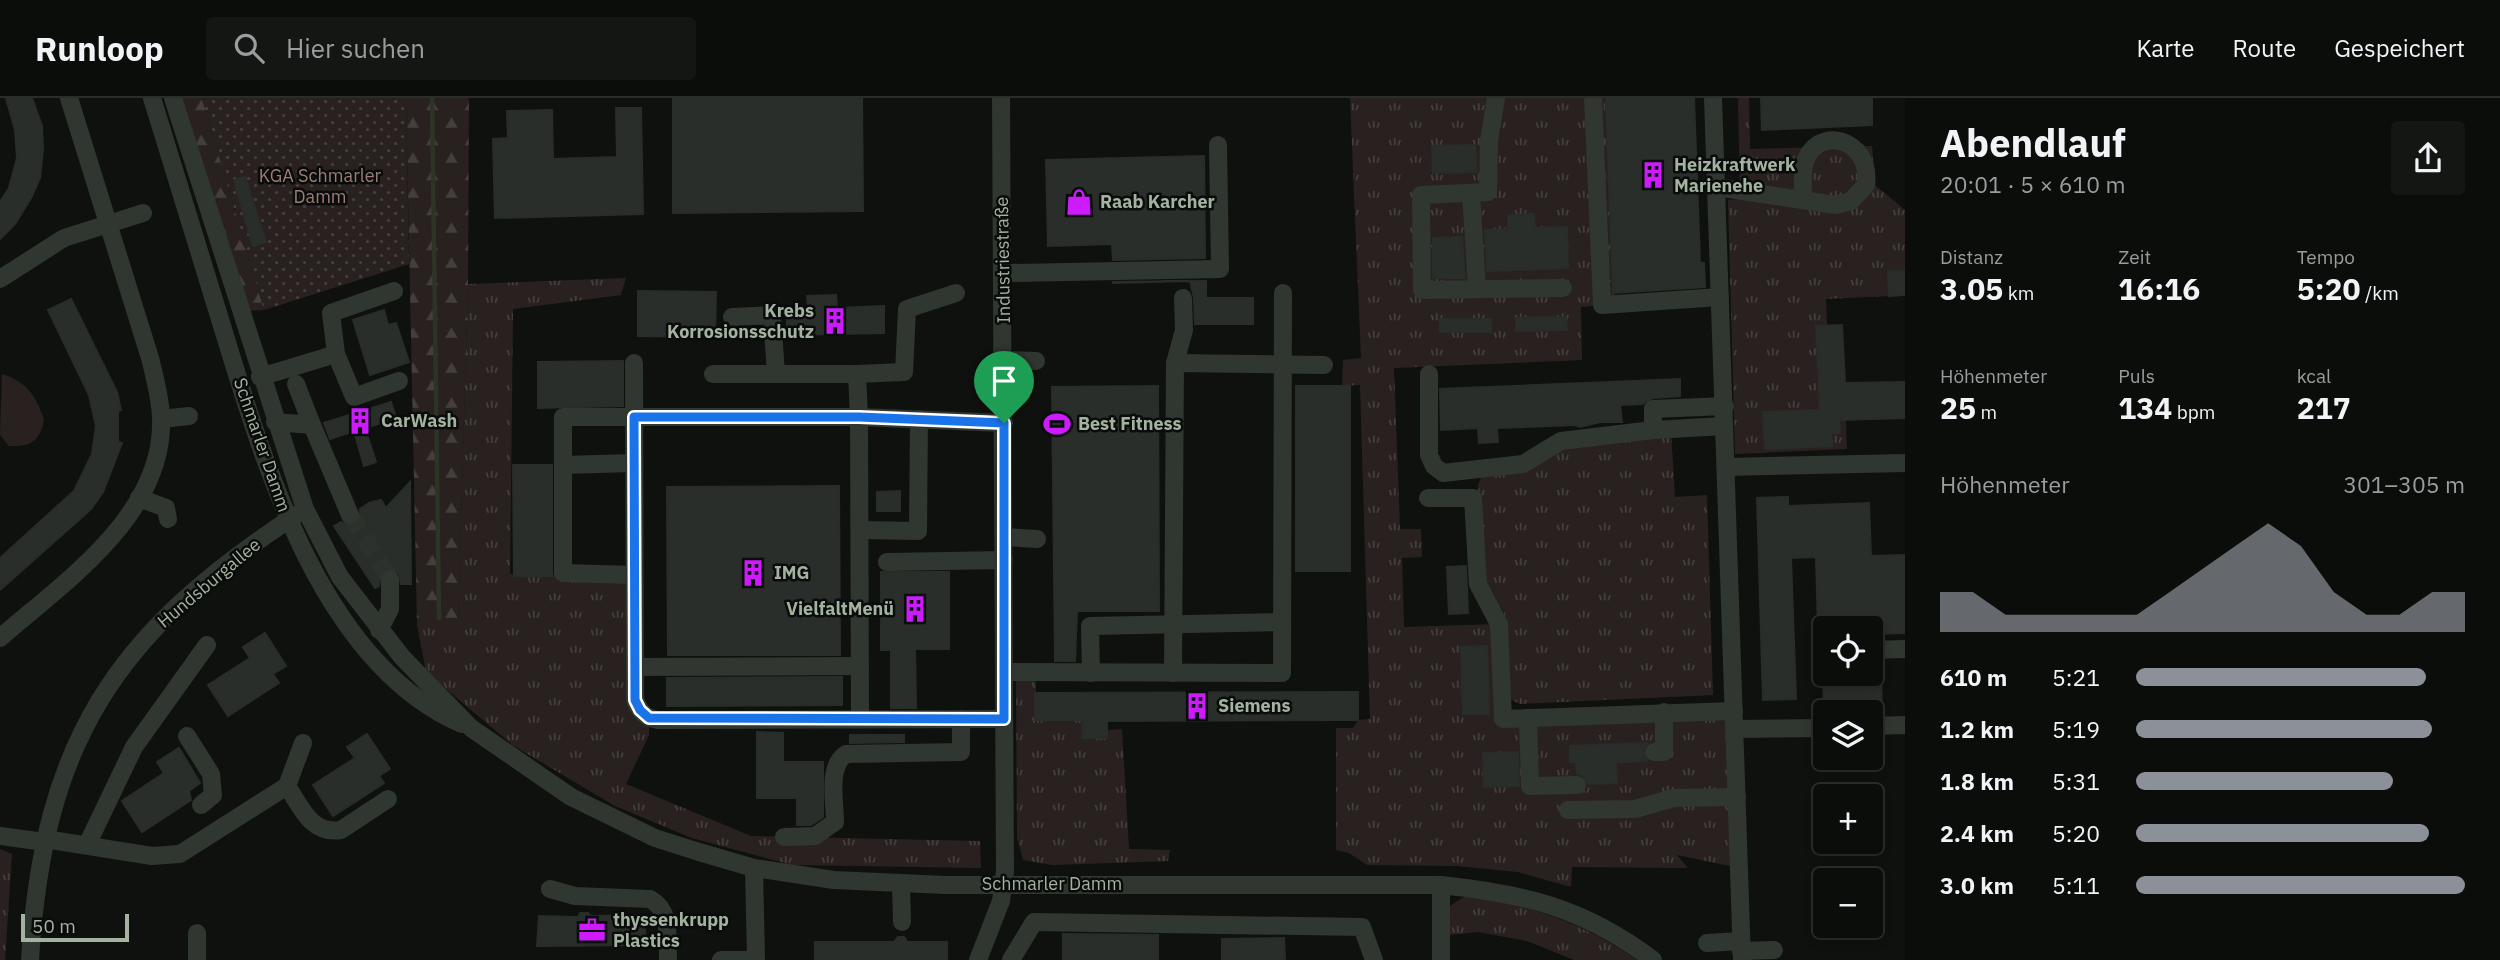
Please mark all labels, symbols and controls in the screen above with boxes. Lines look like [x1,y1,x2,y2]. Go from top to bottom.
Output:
search box [206,17,696,80]
text: Runloop [35,27,164,70]
icon: search [230,29,268,67]
text: Hier suchen [286,31,425,65]
text: Karte [2136,32,2195,64]
text: Route [2233,32,2296,64]
text: Gespeichert [2334,32,2465,64]
text: Abendlauf [1940,118,2126,167]
button: share [2391,121,2465,195]
place label: Heizkraftwerk Marienehe [1674,153,1796,197]
building icon: Heizkraftwerk Marienehe [1638,160,1668,190]
park label: KGA Schmarler Damm [259,164,382,208]
text: 20:01 · 5 × 610 m [1940,169,2126,199]
shop icon: Raab Karcher [1064,187,1094,217]
place label: Raab Karcher [1100,190,1215,213]
street label: Industriestraße [990,196,1015,323]
text: Distanz [1940,245,2003,269]
text: Zeit [2118,245,2151,269]
text: Tempo [2297,245,2355,269]
text: 3.05 [1940,269,2003,308]
text: 16:16 [2118,269,2200,308]
text: 5:20 [2297,269,2361,308]
text: km [2003,281,2034,305]
text: /km [2361,281,2399,305]
place label: Krebs Korrosionsschutz [667,299,814,343]
building icon: Krebs Korrosionsschutz [820,306,850,336]
pin [974,351,1034,423]
icon: arrive [985,362,1023,400]
text: Höhenmeter [1940,364,2047,388]
text: Puls [2118,364,2155,388]
text: kcal [2297,364,2331,388]
street label: Schmarler Damm [229,375,296,515]
text: 25 [1940,388,1976,427]
text: 134 [2118,388,2172,427]
text: 217 [2297,388,2351,427]
text: m [1976,400,1997,424]
text: bpm [2172,400,2215,424]
building icon: CarWash [345,406,375,436]
place label: CarWash [381,409,457,432]
sports icon: Best Fitness [1042,409,1072,439]
place label: Best Fitness [1078,412,1182,435]
text: Höhenmeter [1940,469,2070,499]
text: 301–305 m [2343,469,2465,499]
street label: Hundsburgallee [152,533,265,632]
building icon: IMG [738,558,768,588]
place label: IMG [774,561,809,584]
building icon: VielfaltMenü [900,594,930,624]
place label: VielfaltMenü [786,597,894,620]
map controls [1813,616,1883,938]
button: locate [1813,616,1883,686]
text: 610 m [1940,662,2007,692]
text: 5:21 [2052,662,2100,692]
building icon: Siemens [1182,691,1212,721]
place label: Siemens [1218,694,1291,717]
button: layers [1813,700,1883,770]
text: 1.2 km [1940,714,2014,744]
text: 5:19 [2052,714,2100,744]
text: 1.8 km [1940,766,2014,796]
text: 5:31 [2052,766,2100,796]
button: + [1813,784,1883,854]
text: 2.4 km [1940,818,2014,848]
text: 5:20 [2052,818,2100,848]
button: − [1813,868,1883,938]
text: 3.0 km [1940,870,2014,900]
text: 5:11 [2052,870,2100,900]
street label: Schmarler Damm [982,872,1122,895]
place label: thyssenkrupp Plastics [613,908,729,952]
scale bar [21,911,130,943]
text: 50 m [32,914,76,938]
office icon: thyssenkrupp Plastics [577,915,607,945]

